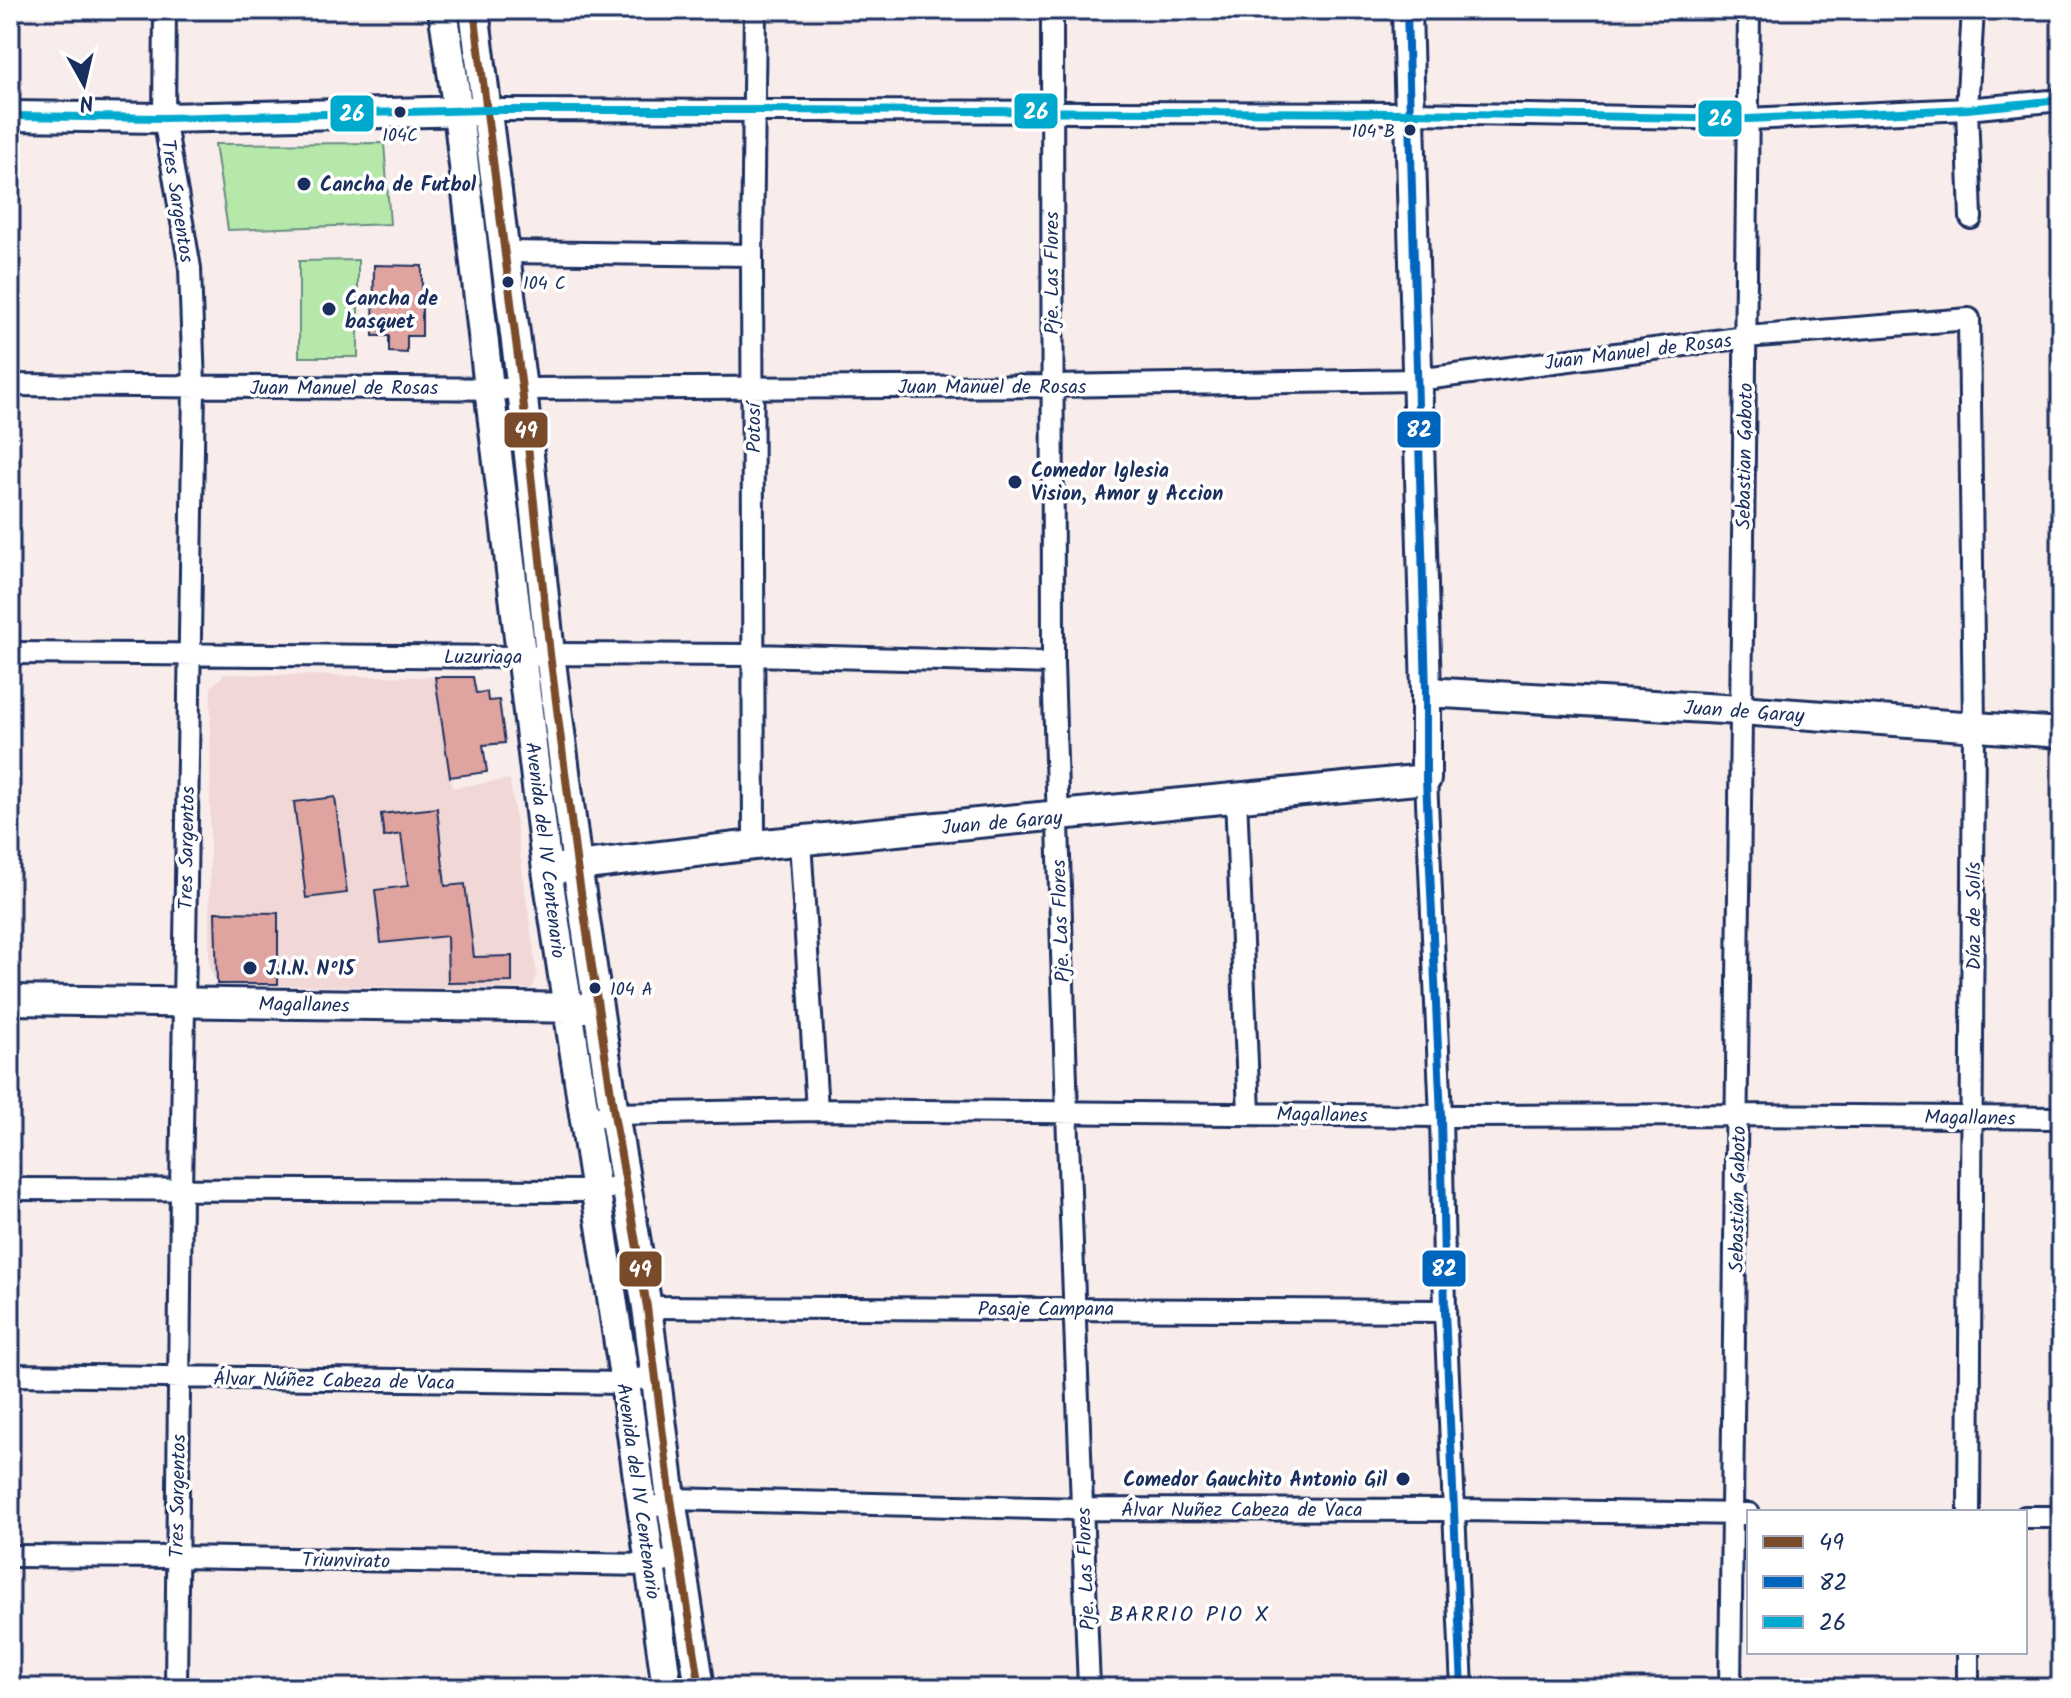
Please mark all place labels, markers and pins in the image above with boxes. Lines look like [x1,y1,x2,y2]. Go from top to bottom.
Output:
marker: 104C [392,104,408,120]
place label: 104 B [1352,118,1395,147]
place label: 104C [382,122,418,151]
marker: 104 B [1402,122,1418,138]
place label: Cancha de Futbol [320,170,477,202]
marker: Cancha de Futbol [295,175,313,193]
place label: 104 C [523,270,566,299]
marker: 104 C [500,274,516,290]
place label: Cancha de basquet [345,284,438,339]
marker: Cancha de basquet [320,300,338,318]
place label: Comedor Iglesia Vision, Amor y Accion [1031,456,1223,511]
marker: Comedor Iglesia Vision, Amor y Accion [1006,473,1024,491]
place label: J.I.N. Nº15 [266,954,356,986]
marker: J.I.N. Nº15 [241,959,259,977]
place label: 104 A [610,976,653,1005]
marker: 104 A [587,980,603,996]
place label: Comedor Gauchito Antonio Gil [1123,1465,1388,1497]
marker: Comedor Gauchito Antonio Gil [1394,1470,1412,1488]

